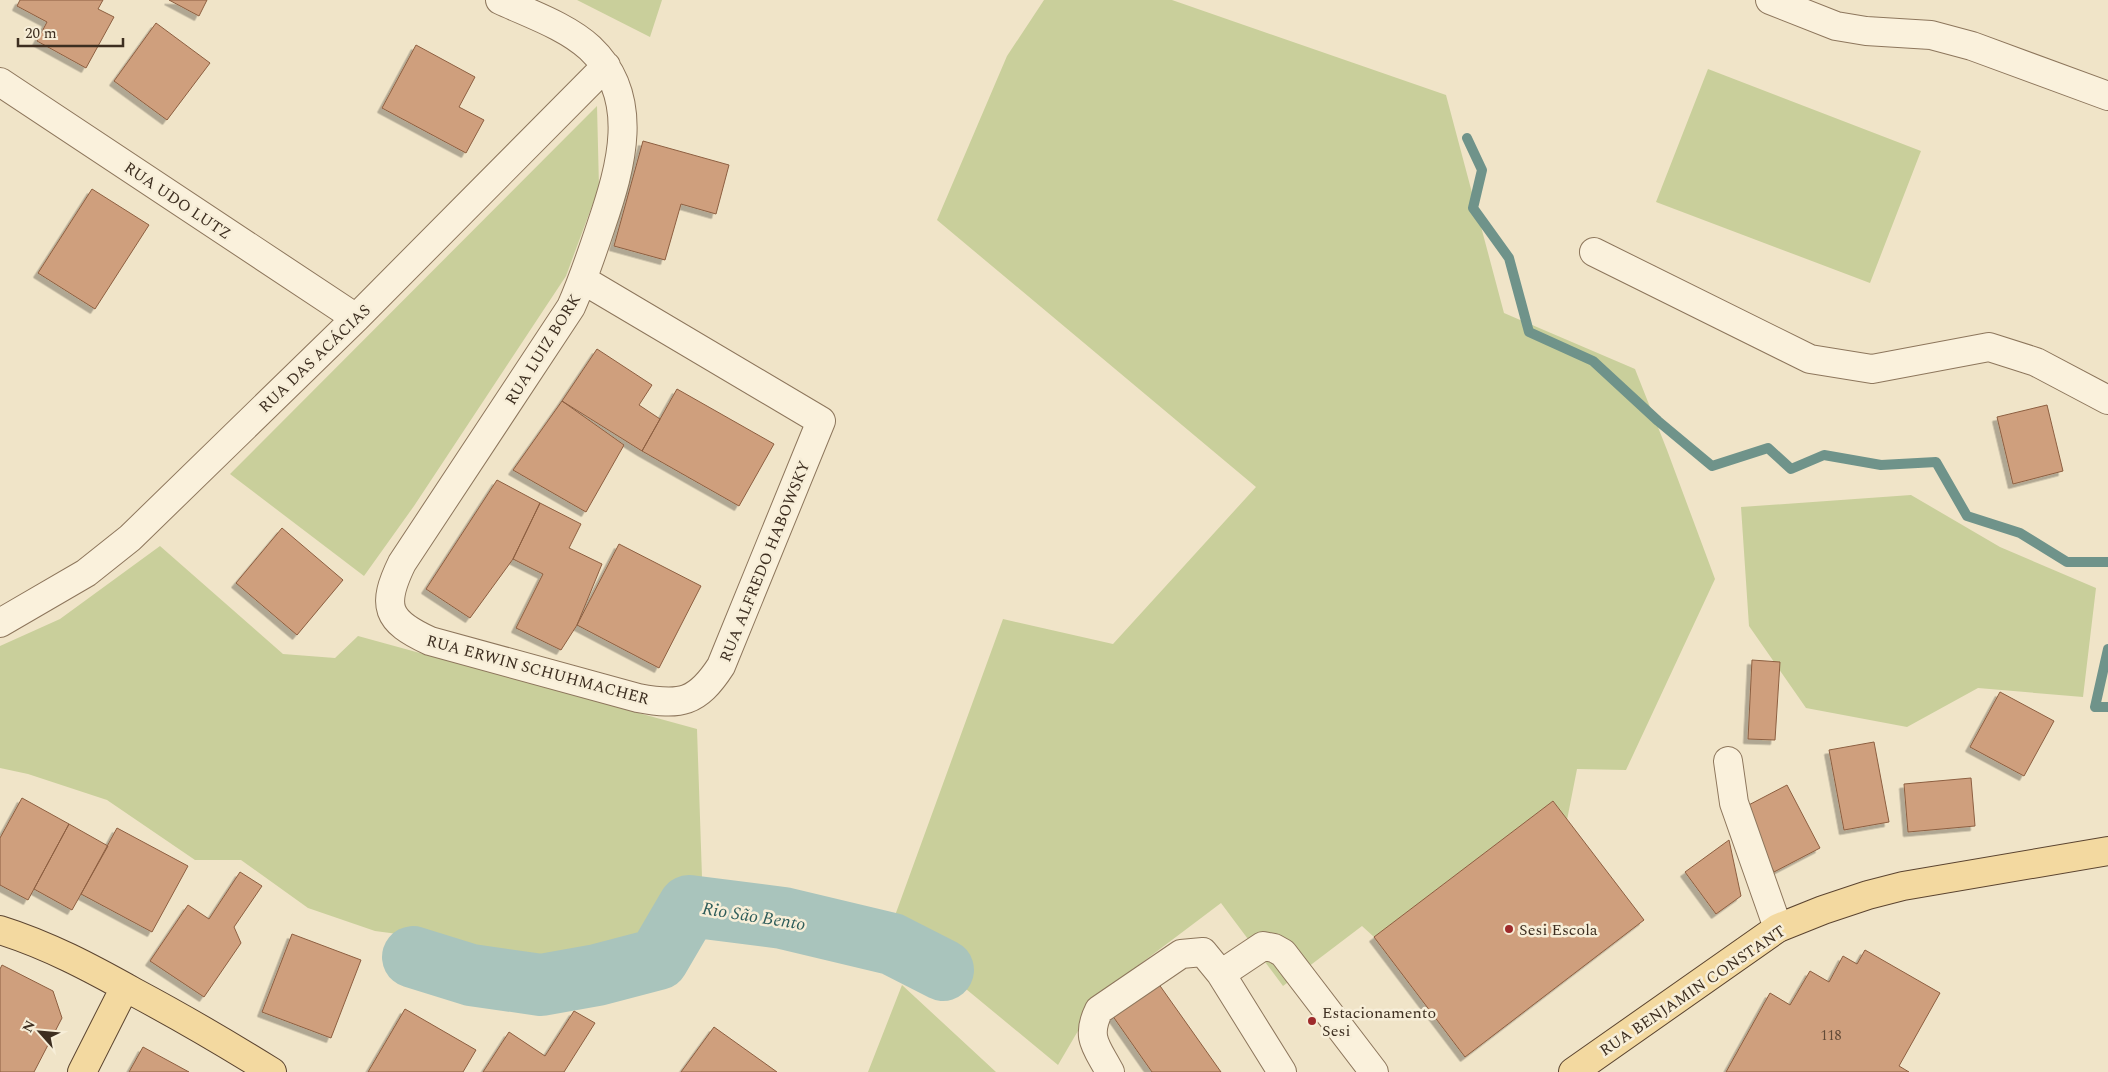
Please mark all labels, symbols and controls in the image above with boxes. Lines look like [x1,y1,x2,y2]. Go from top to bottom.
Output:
scale bar [18,15,122,47]
text: 20 m [25,22,57,45]
street label: RUA UDO LUTZ [119,156,236,246]
street label: RUA LUIZ BORK [499,289,587,410]
street label: RUA DAS ACÁCIAS [253,299,376,419]
street label: RUA ALFREDO HABOWSKY [713,457,816,666]
street label: RUA ERWIN SCHUHMACHER [424,629,652,711]
water label: Rio São Bento [700,895,808,938]
place label: Sesi Escola [1519,918,1598,942]
street label: RUA BENJAMIN CONSTANT [1595,919,1791,1062]
marker: Sesi Escola [1503,923,1515,935]
place label: Estacionamento Sesi [1322,1001,1436,1043]
north arrow [15,1007,65,1057]
marker: Estacionamento Sesi [1306,1015,1318,1027]
text: N [17,1016,41,1036]
house number: 118 [1821,1025,1842,1046]

